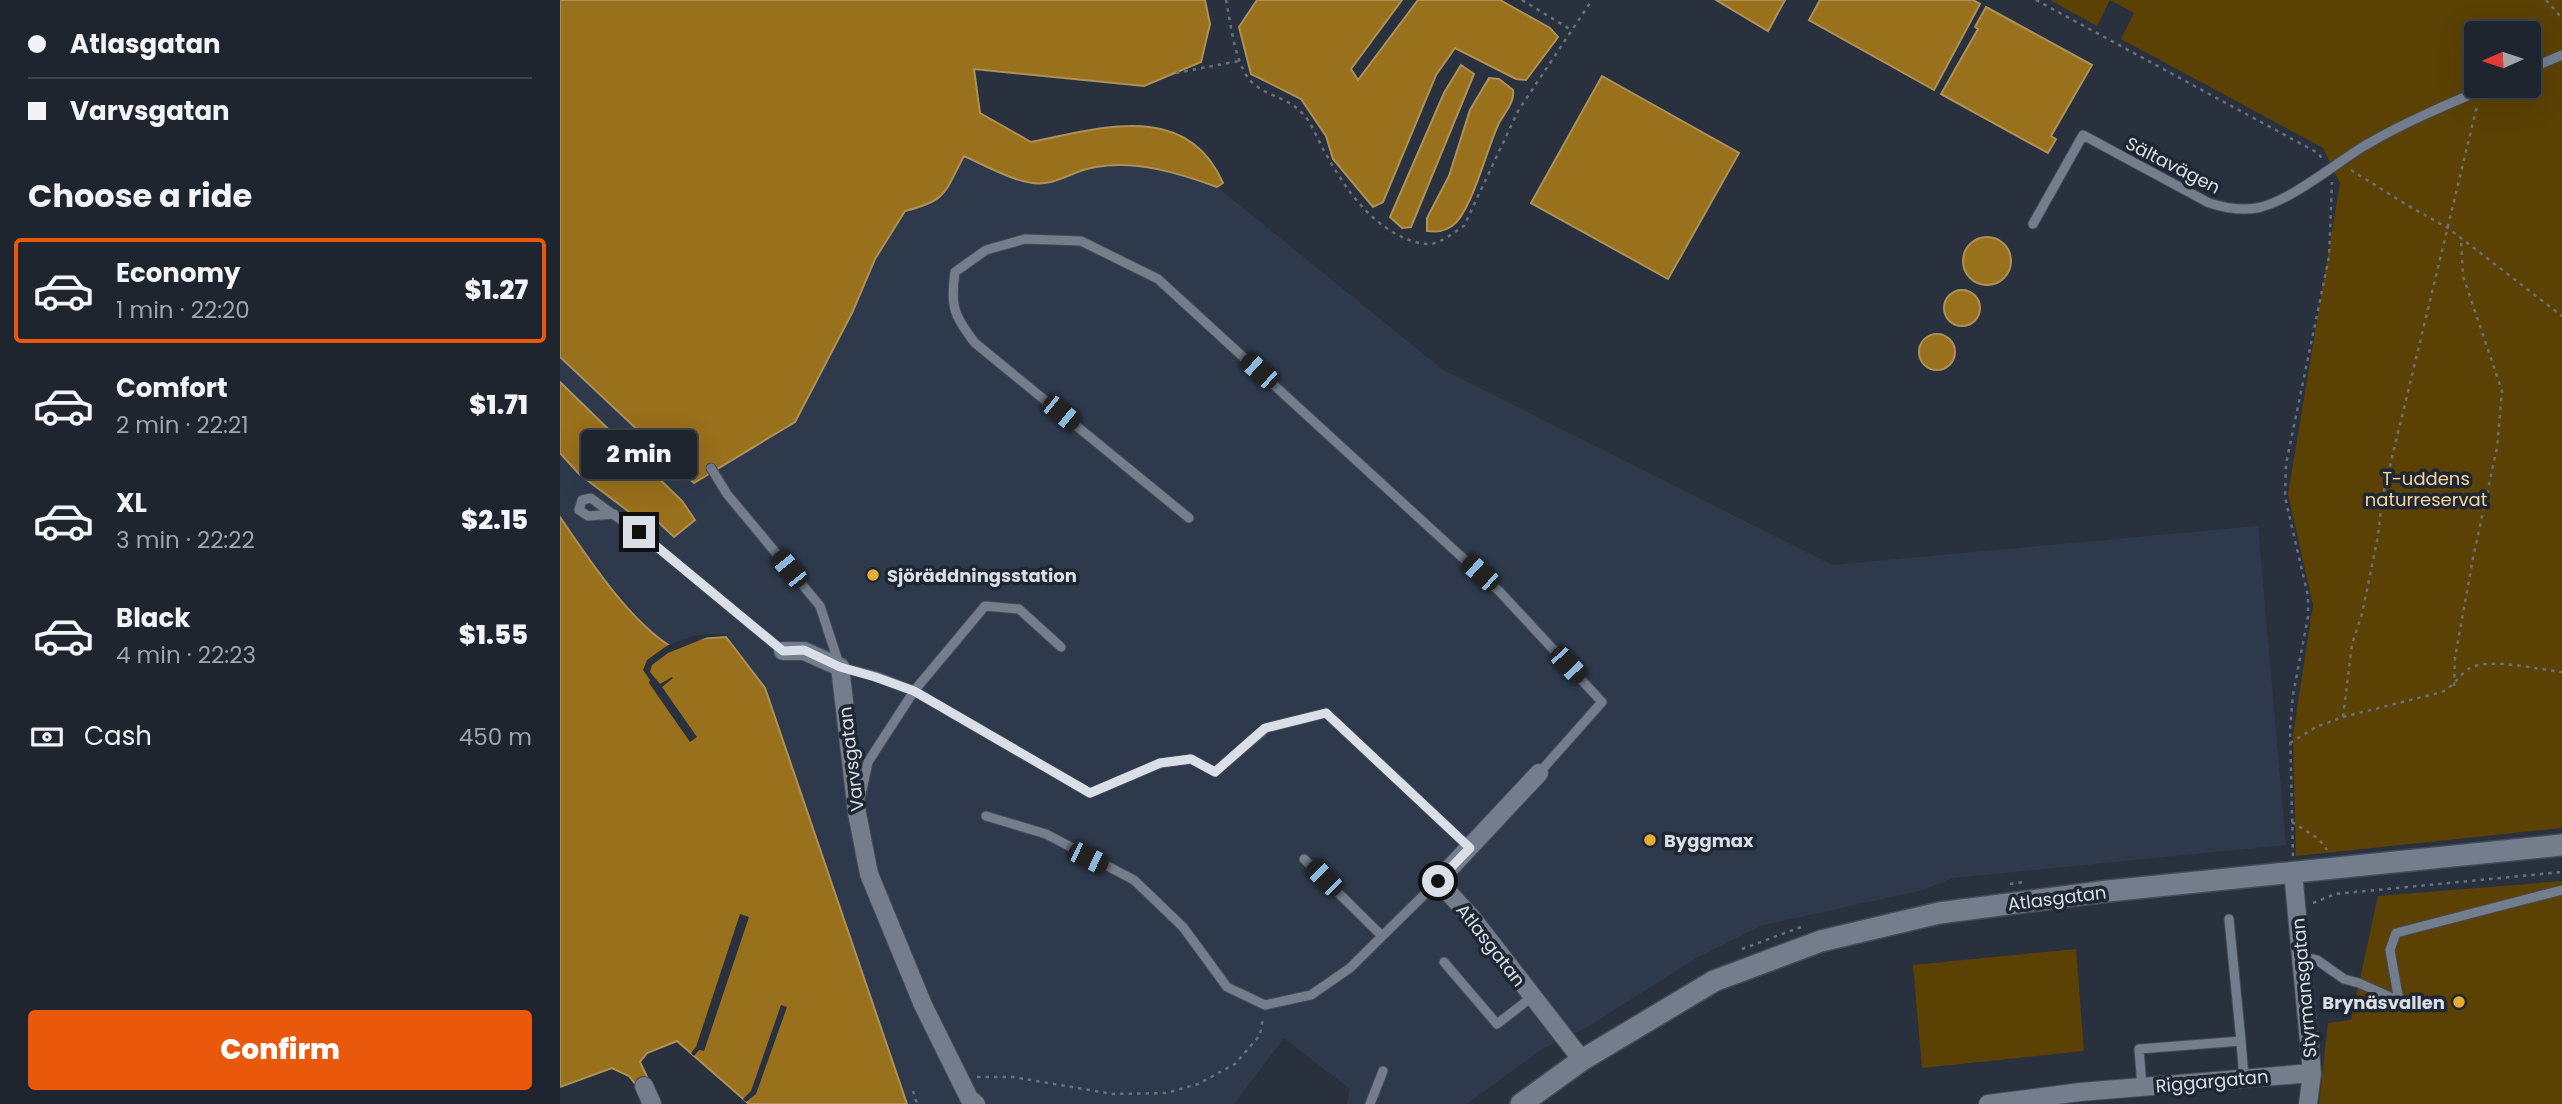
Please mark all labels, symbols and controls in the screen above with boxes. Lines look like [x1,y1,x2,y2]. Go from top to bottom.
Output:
north arrow [2464,21,2541,98]
map controls [2464,21,2541,98]
text: Atlasgatan [70,26,221,62]
text: Varvsgatan [70,93,230,129]
street label: Sältavägen [2121,130,2225,200]
text: Choose a ride [28,173,252,218]
text: Economy [116,255,240,291]
icon: car [32,259,95,322]
text: $1.27 [465,272,528,308]
text: 1 min · 22:20 [116,294,250,326]
car [1237,349,1282,393]
text: Comfort [116,370,228,406]
icon: car [32,374,95,437]
text: $1.71 [469,387,528,423]
car [1039,392,1084,434]
text: 2 min · 22:21 [116,409,249,441]
callout: 2 min [581,430,697,480]
text: 2 min [607,438,671,470]
park label: T-uddens naturreservat [2365,466,2487,512]
text: XL [116,485,147,521]
icon: car [32,489,95,552]
text: $2.15 [461,502,528,538]
route end [623,516,655,548]
text: 3 min · 22:22 [116,524,255,556]
car [768,546,811,592]
car [1458,551,1503,595]
place label: Sjöräddningsstation [887,563,1077,588]
marker: Sjöräddningsstation [865,567,881,583]
text: Black [116,600,190,636]
icon: car [32,604,95,667]
text: $1.55 [459,617,528,653]
text: 4 min · 22:23 [116,639,256,671]
car [1546,642,1591,688]
street label: Varvsgatan [832,705,870,813]
icon: cash [28,718,66,756]
text: Cash [84,718,152,754]
text: 450 m [459,721,532,753]
place label: Byggmax [1664,828,1754,853]
marker: Byggmax [1642,832,1658,848]
car [1065,839,1112,877]
car [1302,856,1347,900]
route start [1422,865,1454,897]
street label: Atlasgatan [2006,880,2108,916]
street label: Atlasgatan [1451,898,1531,992]
street label: Styrmansgatan [2285,917,2323,1059]
place label: Brynäsvallen [2322,990,2445,1015]
marker: Brynäsvallen [2451,994,2467,1010]
button: Confirm [28,1010,532,1090]
street label: Riggargatan [2155,1064,2269,1098]

